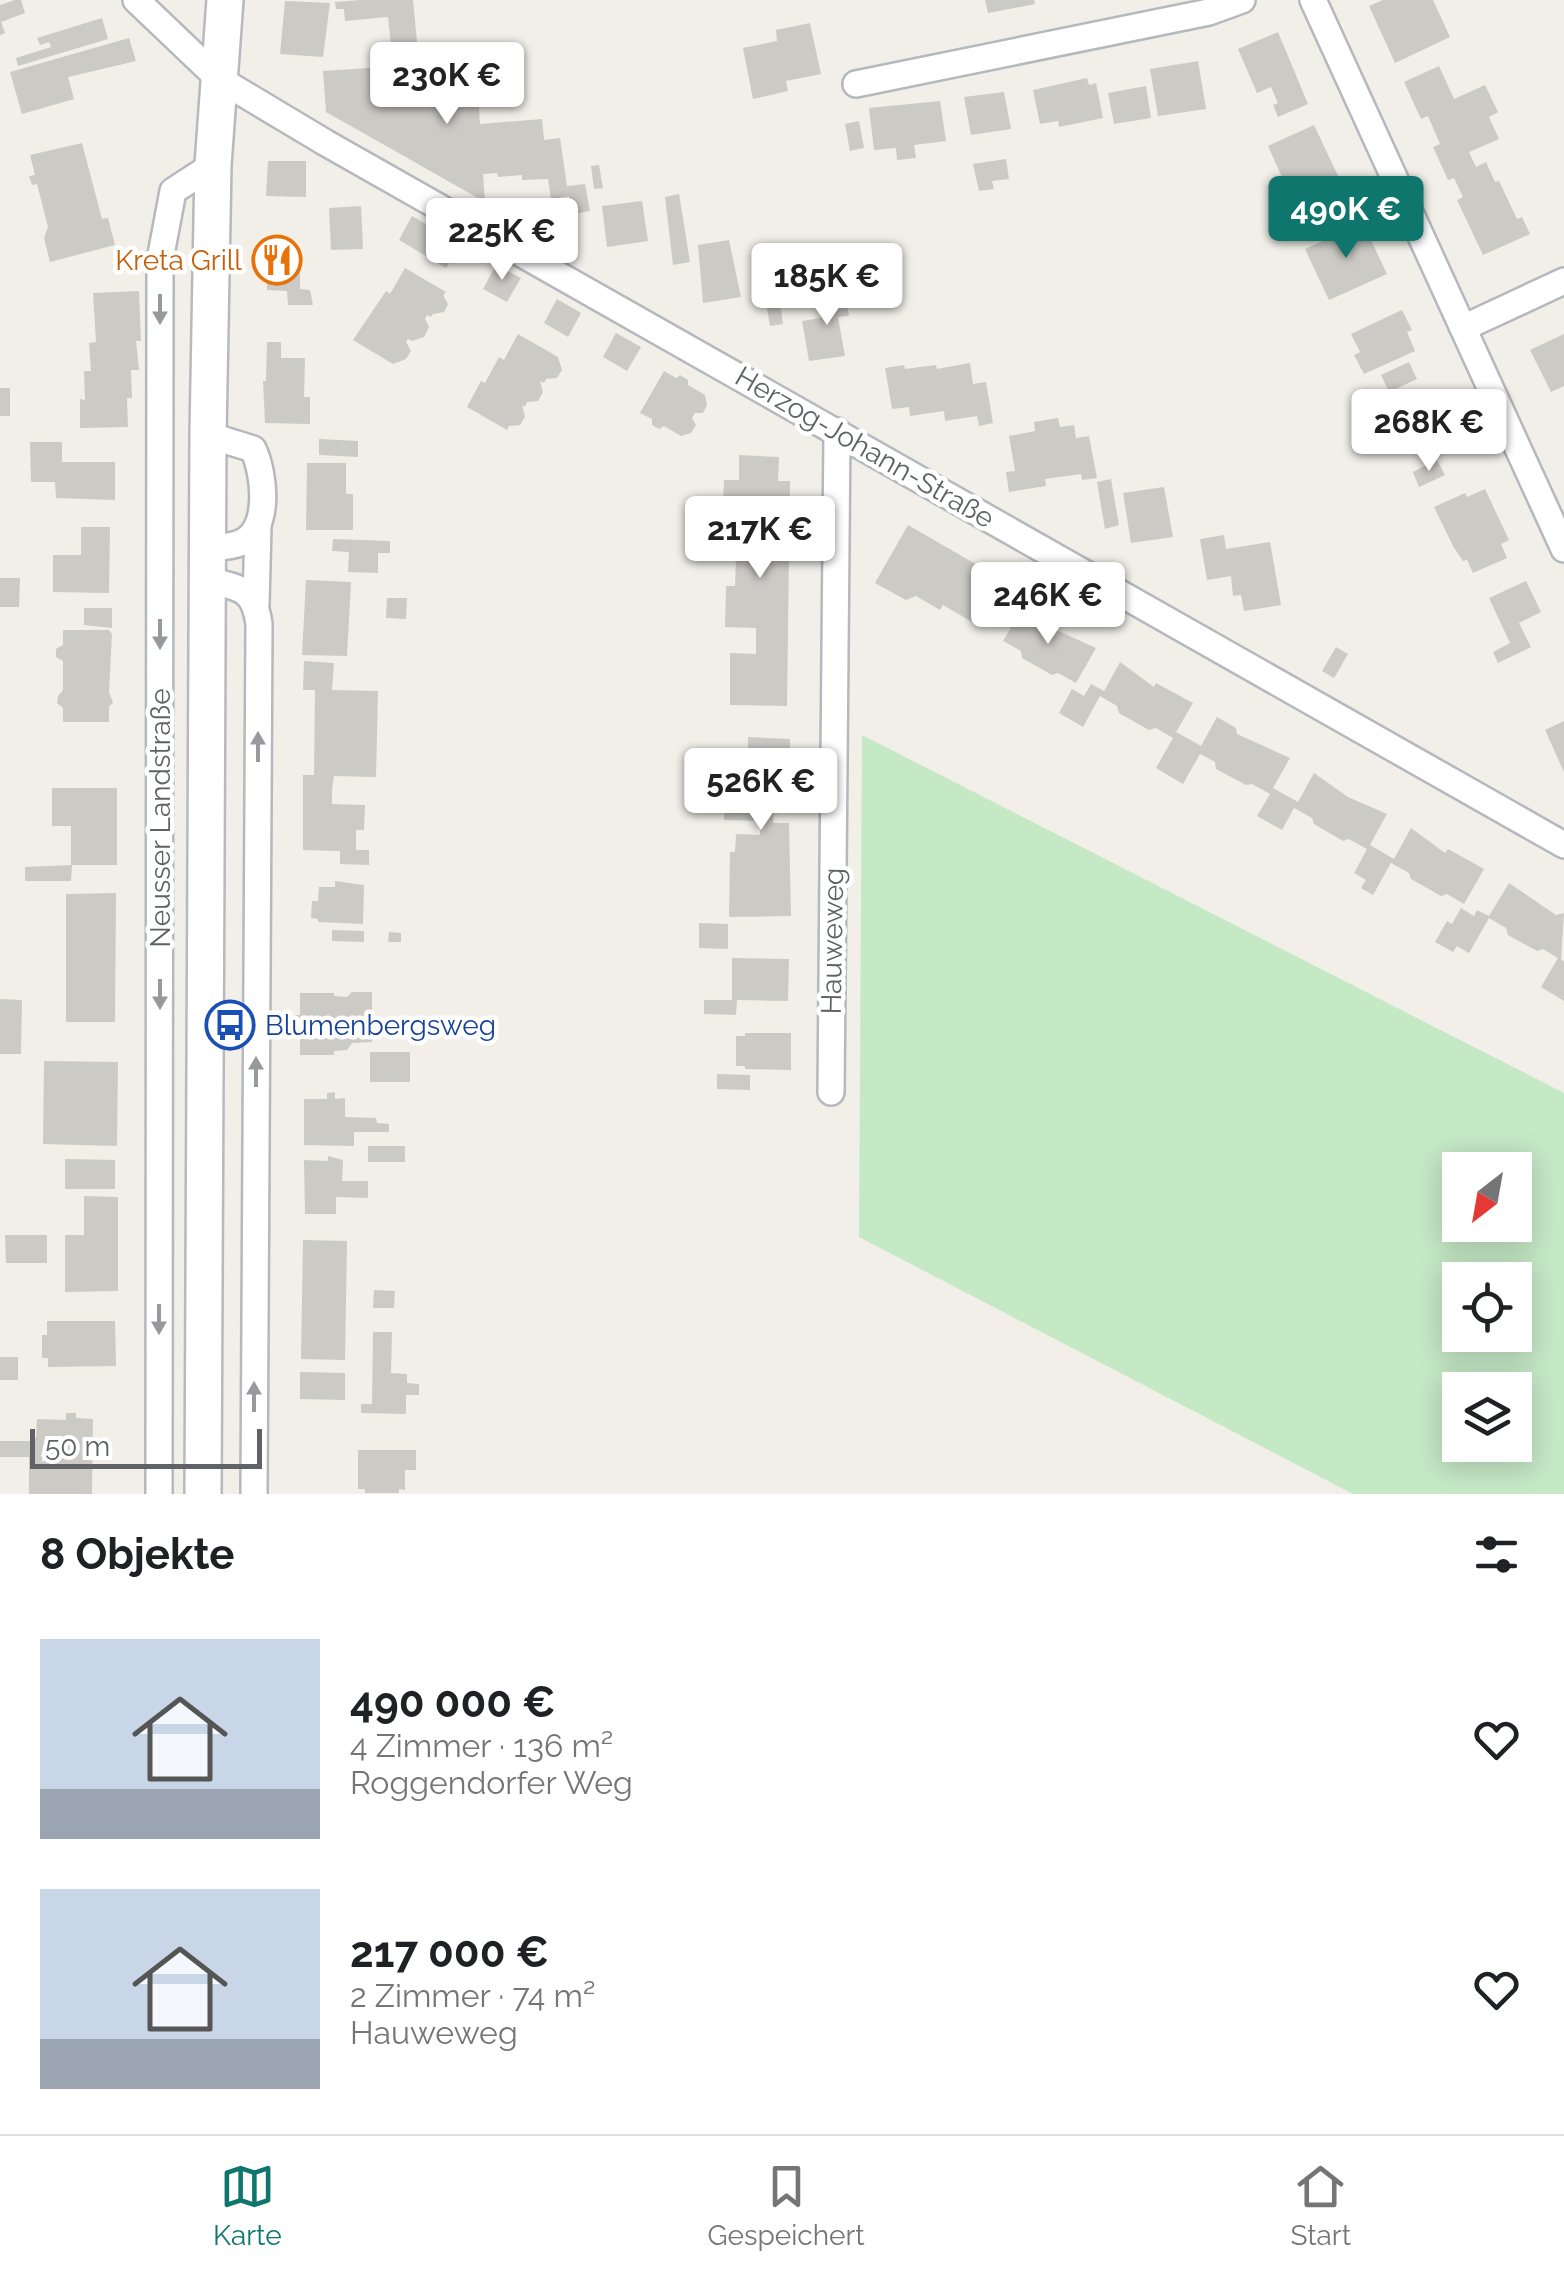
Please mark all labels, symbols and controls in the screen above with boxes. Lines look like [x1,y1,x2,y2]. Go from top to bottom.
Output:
pin: 230K € [366,42,528,127]
text: 230K € [392,56,502,93]
pin: 490K € [1265,176,1427,261]
text: 490K € [1290,190,1402,227]
pin: 225K € [421,198,583,283]
text: 225K € [448,212,556,249]
restaurant icon: Kreta Grill [251,234,303,286]
pin: 185K € [746,243,908,328]
place label: Kreta Grill [115,244,242,277]
text: 185K € [773,257,881,294]
one-way arrow [152,294,168,326]
street label: Herzog-Johann-Straße [729,360,1000,535]
pin: 268K € [1348,389,1510,474]
text: 268K € [1373,403,1485,440]
pin: 217K € [679,496,841,581]
text: 217K € [707,510,813,547]
pin: 246K € [967,562,1129,647]
text: 246K € [993,576,1103,613]
one-way arrow [152,619,168,651]
street label: Neusser Landstraße [144,688,177,948]
one-way arrow [250,730,266,762]
pin: 526K € [680,748,842,833]
text: 526K € [706,762,816,799]
street label: Hauweweg [815,867,850,1015]
one-way arrow [152,979,168,1011]
bus stop icon: Blumenbergsweg [204,999,256,1051]
place label: Blumenbergsweg [265,1009,496,1042]
one-way arrow [248,1055,264,1087]
north arrow [1442,1152,1532,1242]
map controls [1442,1152,1532,1462]
button: locate [1442,1262,1532,1352]
one-way arrow [151,1304,167,1336]
button: layers [1442,1372,1532,1462]
one-way arrow [246,1380,262,1412]
scale bar [30,1424,262,1468]
text: 50 m [45,1430,110,1463]
icon: filters [1469,1527,1524,1582]
text: 8 Objekte [40,1530,234,1579]
text: 490 000 € [350,1678,556,1727]
icon: home [120,1679,240,1799]
icon: heart [1469,1712,1524,1767]
text: 4 Zimmer · 136 m² [350,1727,613,1764]
text: Roggendorfer Weg [350,1764,633,1801]
text: 217 000 € [350,1928,549,1977]
icon: home [120,1929,240,2049]
icon: heart [1469,1962,1524,2017]
text: 2 Zimmer · 74 m² [350,1977,595,2014]
text: Hauweweg [350,2014,518,2051]
tab: Karte [213,2159,282,2252]
tab: Gespeichert [707,2159,865,2252]
tab: Start [1290,2159,1351,2252]

